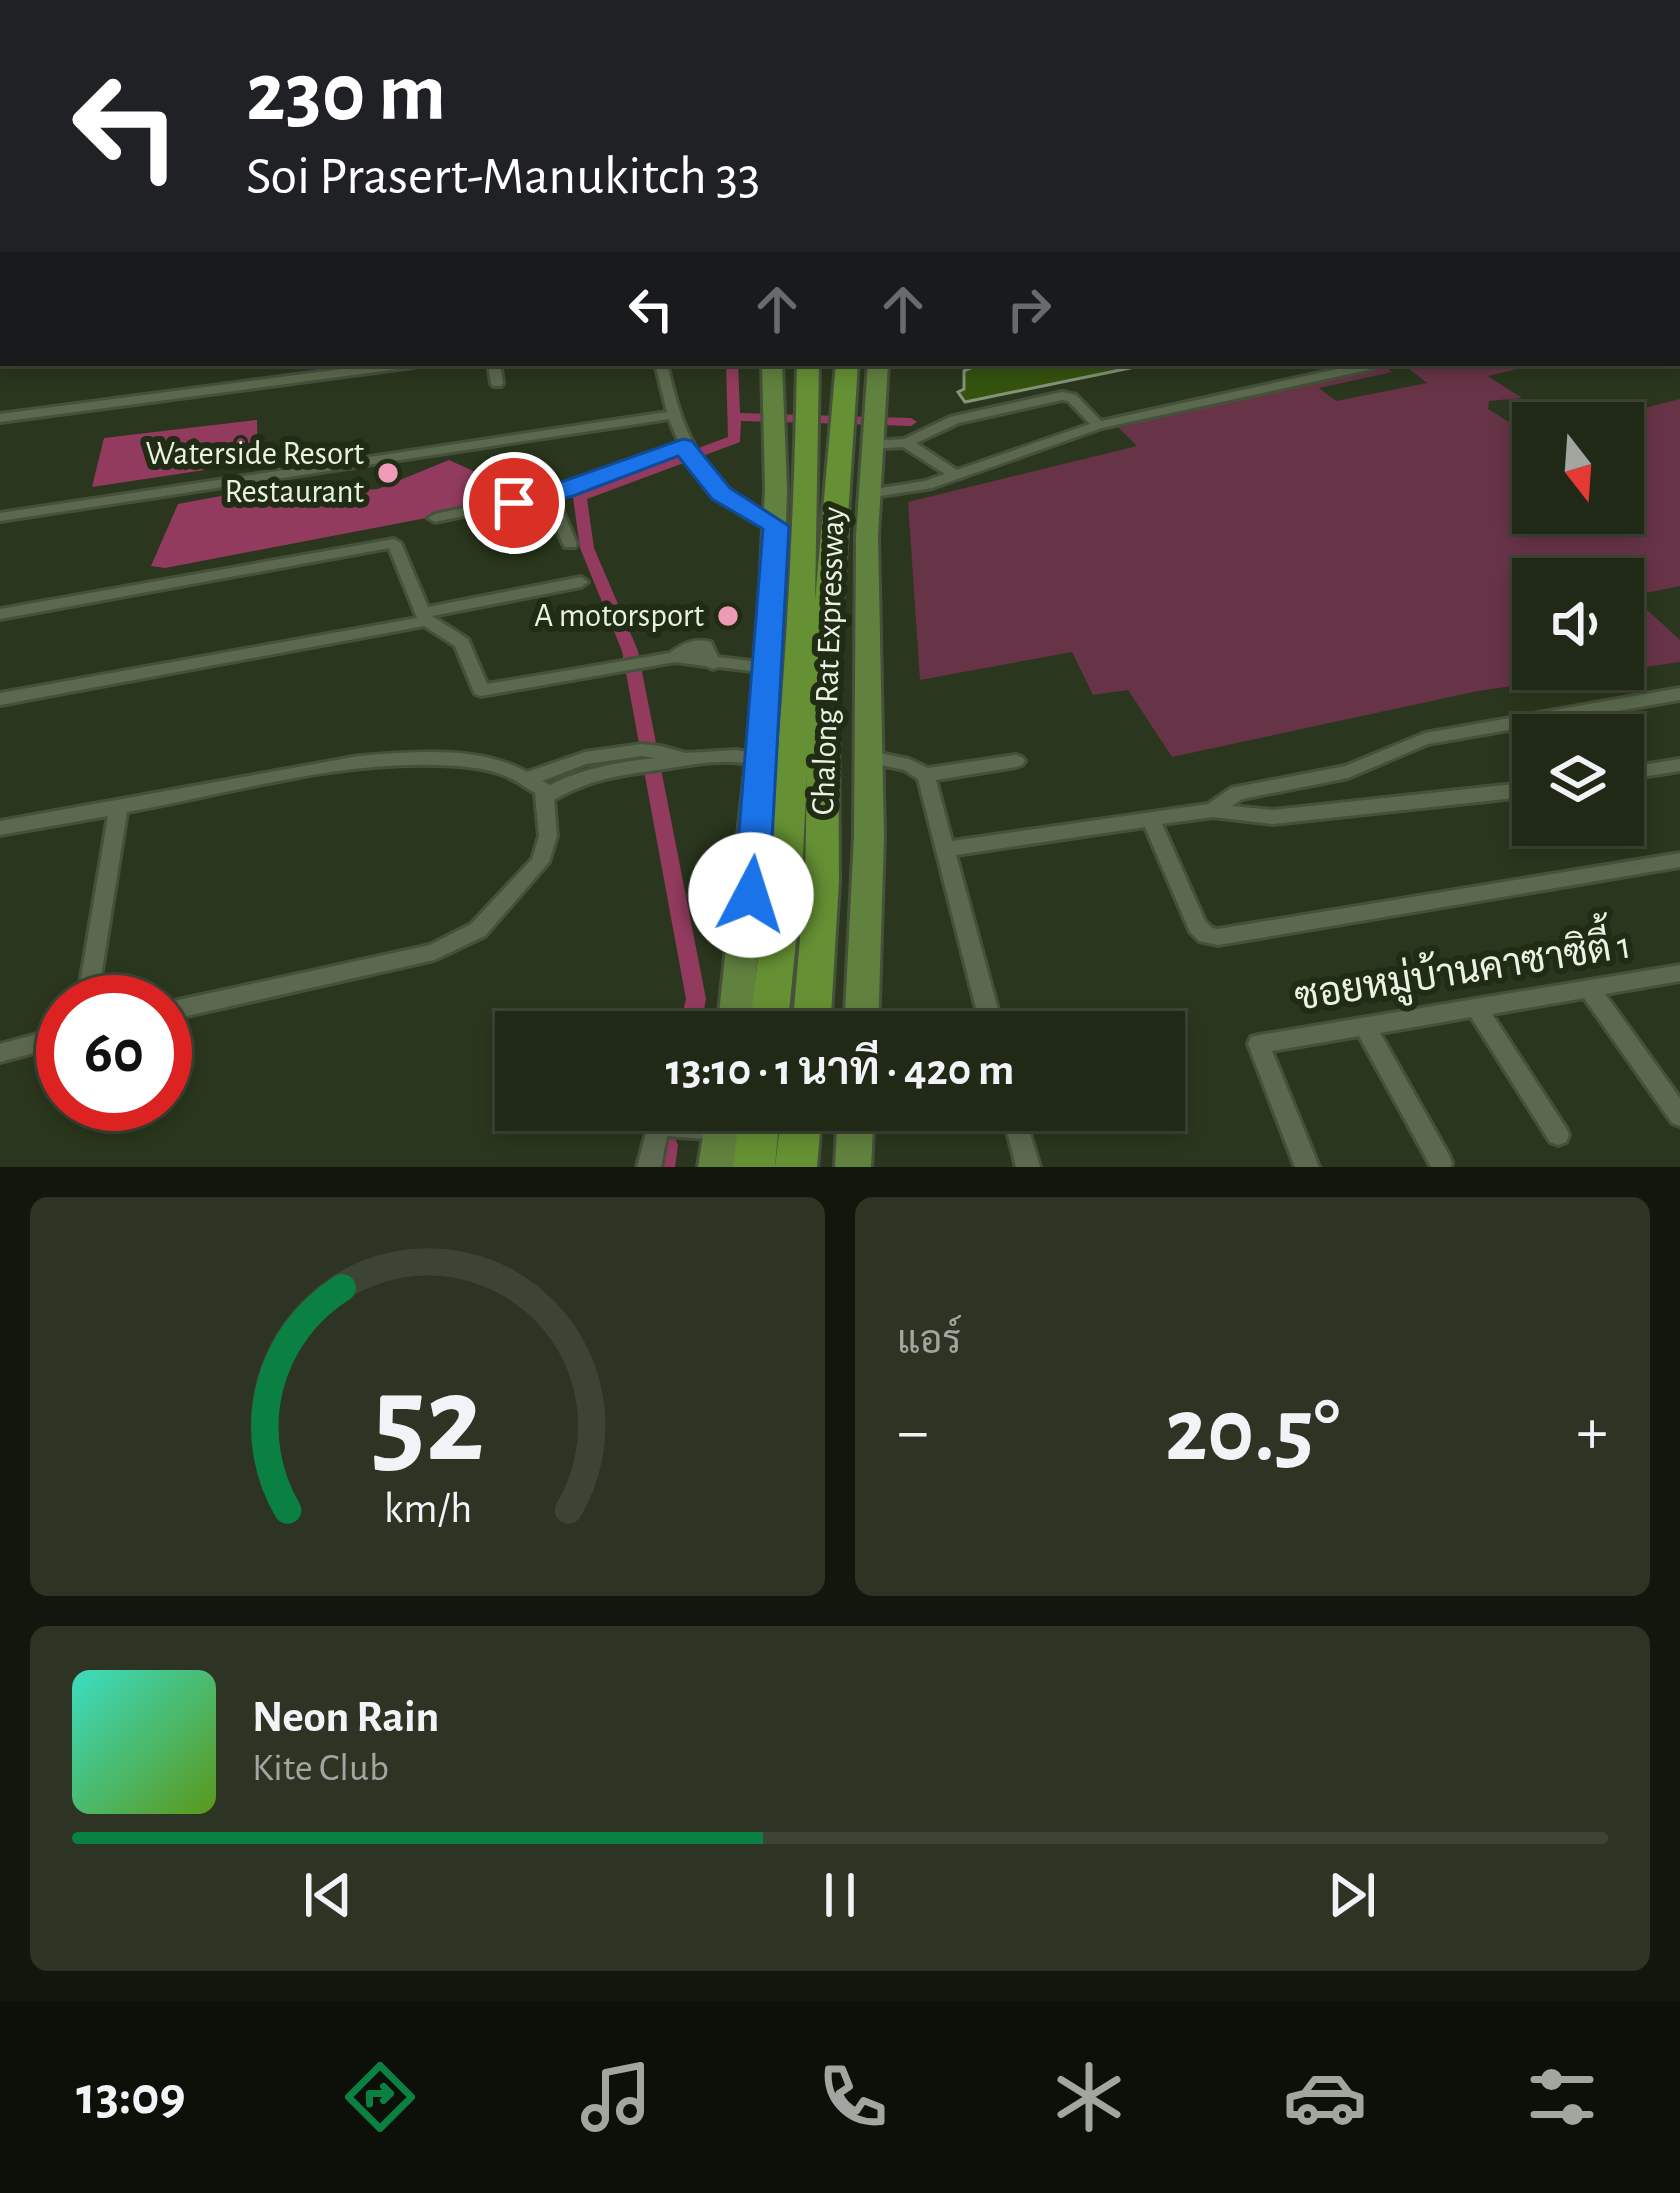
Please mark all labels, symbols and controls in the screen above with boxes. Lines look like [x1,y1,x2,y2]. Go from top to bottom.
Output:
icon: left [48,48,204,204]
text: 230 m [246,52,446,136]
text: Soi Prasert-Manukitch 33 [246,150,760,204]
icon: left [618,276,684,342]
icon: ahead [744,276,810,342]
icon: ahead [870,276,936,342]
icon: right [996,276,1062,342]
north arrow [1512,402,1644,534]
map controls [1512,402,1644,846]
place label: Waterside Resort Restaurant [146,438,364,509]
pin [463,452,565,554]
marker: Waterside Resort Restaurant [375,460,401,486]
icon: arrive [481,470,547,536]
street label: Chalong Rat Expressway [807,506,851,816]
button: sound [1512,558,1644,690]
place label: A motorsport [534,600,704,633]
marker: A motorsport [715,603,741,629]
button: layers [1512,714,1644,846]
position arrow [688,832,814,958]
street label: ซอยหมู่บ้านคาซาซิตี้ 1 [1289,907,1635,1023]
speed limit sign: 60 [36,975,192,1131]
text: 13:10 · 1 นาที · 420 m [666,1048,1014,1093]
text: แอร์ [897,1322,961,1361]
text: 52 [371,1359,484,1484]
text: 20.5° [1165,1387,1340,1477]
text: − [897,1399,929,1465]
text: + [1576,1399,1608,1465]
text: km/h [383,1487,472,1530]
text: Neon Rain [252,1695,439,1740]
text: Kite Club [252,1749,389,1788]
icon: previous [295,1862,361,1928]
icon: pause [807,1862,873,1928]
icon: next [1319,1862,1385,1928]
icon: directions [338,2055,422,2139]
icon: music [574,2055,658,2139]
icon: phone [811,2055,895,2139]
icon: climate [1047,2055,1131,2139]
icon: car [1283,2055,1367,2139]
icon: filters [1520,2055,1604,2139]
text: 13:09 [76,2070,185,2124]

